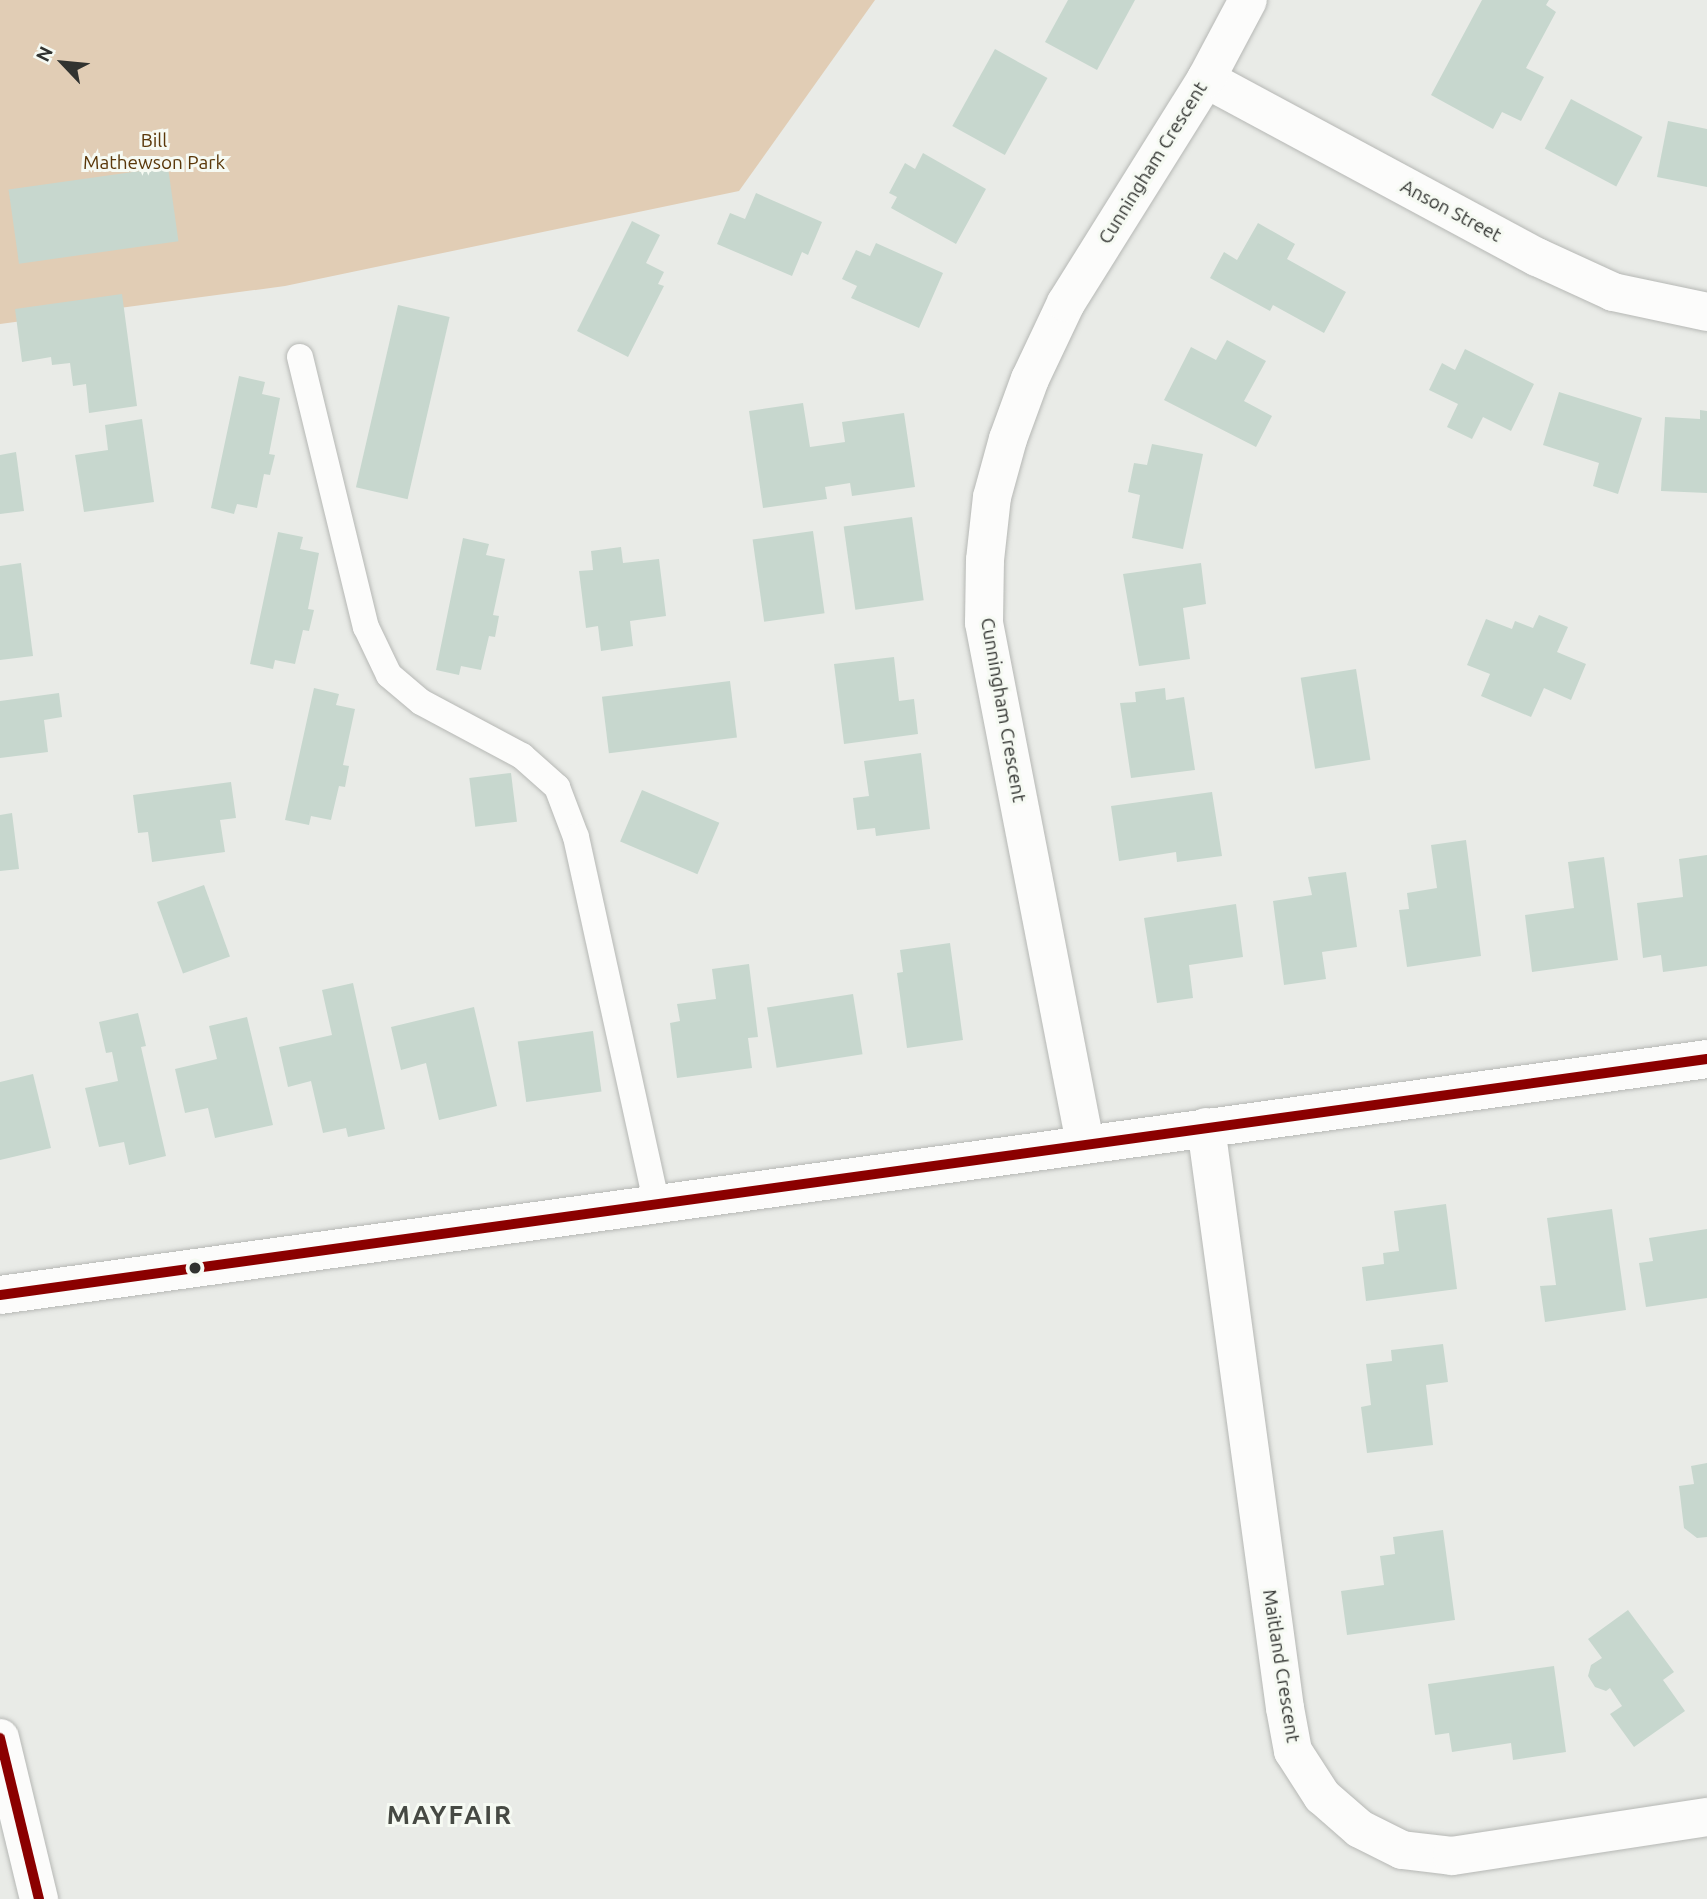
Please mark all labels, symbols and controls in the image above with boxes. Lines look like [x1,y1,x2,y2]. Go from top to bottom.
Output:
north arrow [28,28,98,98]
text: N [31,43,57,65]
street label: Cunningham Crescent [1094,78,1212,248]
park label: Bill Mathewson Park [83,130,225,174]
street label: Anson Street [1397,175,1505,247]
street label: Cunningham Crescent [976,616,1030,804]
unlabelled marker [188,1261,202,1275]
street label: Maitland Crescent [1258,1588,1304,1744]
district label: MAYFAIR [388,1799,512,1831]

